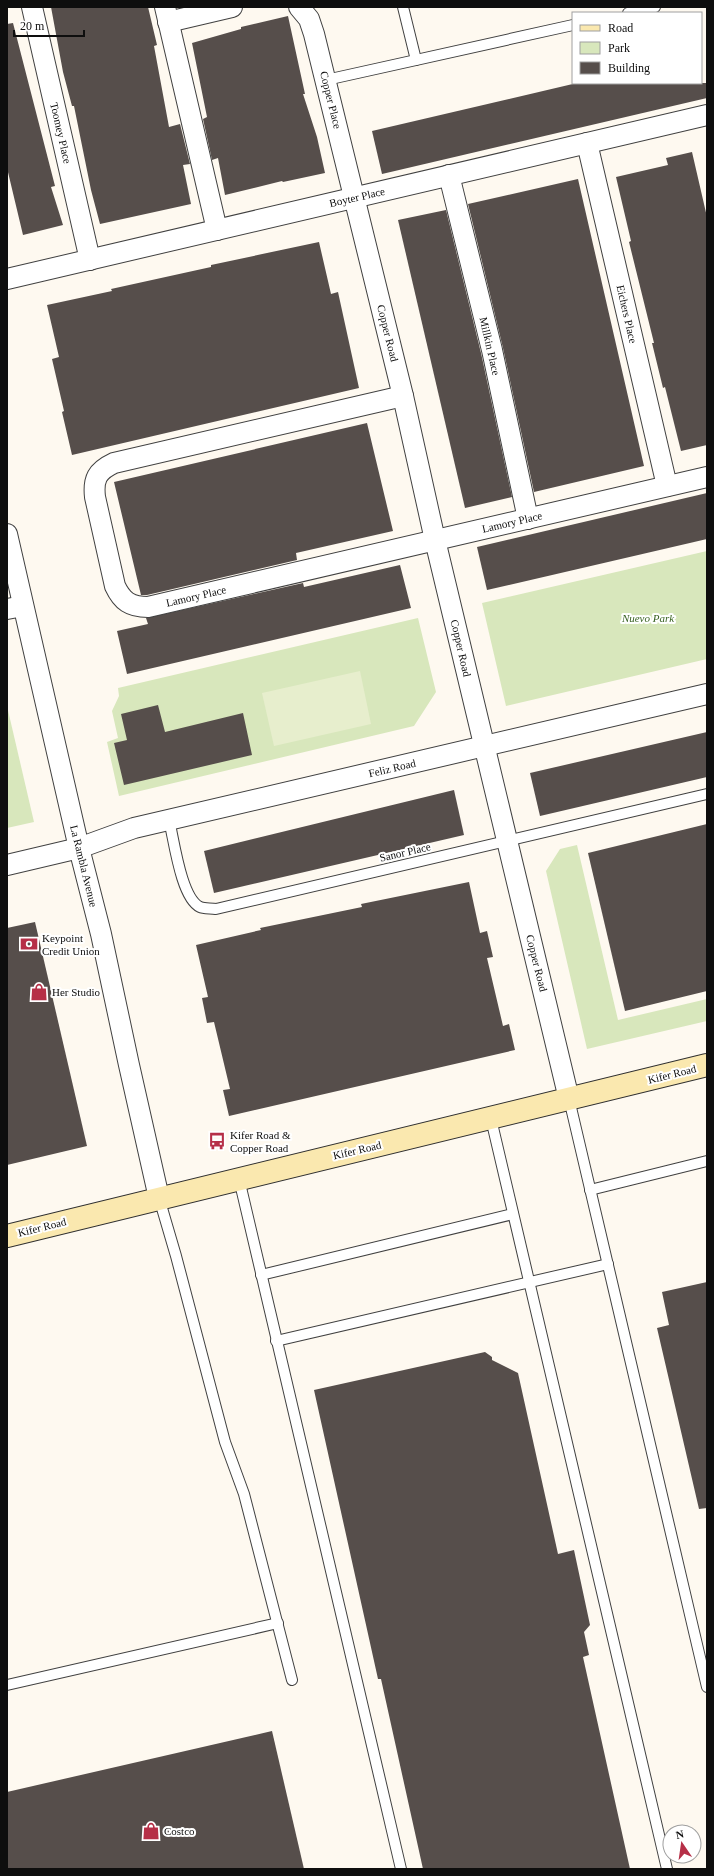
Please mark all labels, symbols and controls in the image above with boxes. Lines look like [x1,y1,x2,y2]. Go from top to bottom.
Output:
scale bar [14,12,84,38]
legend [572,12,702,84]
text: 20 m [20,19,45,33]
text: Road [608,21,633,35]
text: Park [608,41,630,55]
text: Building [608,61,650,75]
street label: Copper Place [318,70,344,130]
street label: Toomey Place [48,101,74,165]
street label: Boyter Place [328,185,386,209]
street label: Eichers Place [614,284,640,344]
street label: Copper Road [375,303,401,363]
street label: Millkin Place [477,316,503,376]
street label: Lamory Place [481,509,543,535]
street label: Lamory Place [165,583,227,609]
park label: Nuevo Park [621,612,675,624]
street label: Copper Road [449,618,474,678]
street label: Feliz Road [367,757,417,779]
street label: La Rambla Avenue [68,824,100,908]
street label: Sanor Place [378,840,432,864]
place label: Keypoint Credit Union [42,932,100,957]
street label: Copper Road [524,933,550,993]
bank icon: Keypoint Credit Union [19,934,39,954]
shop icon: Her Studio [29,982,49,1002]
place label: Her Studio [52,986,100,998]
street label: Kifer Road [647,1062,698,1086]
place label: Kifer Road & Copper Road [230,1129,291,1154]
bus stop icon: Kifer Road & Copper Road [207,1131,227,1151]
street label: Kifer Road [332,1139,383,1161]
street label: Kifer Road [17,1215,68,1239]
shop icon: Costco [141,1821,161,1841]
north arrow [662,1824,702,1864]
place label: Costco [164,1825,195,1837]
text: N [675,1828,685,1841]

